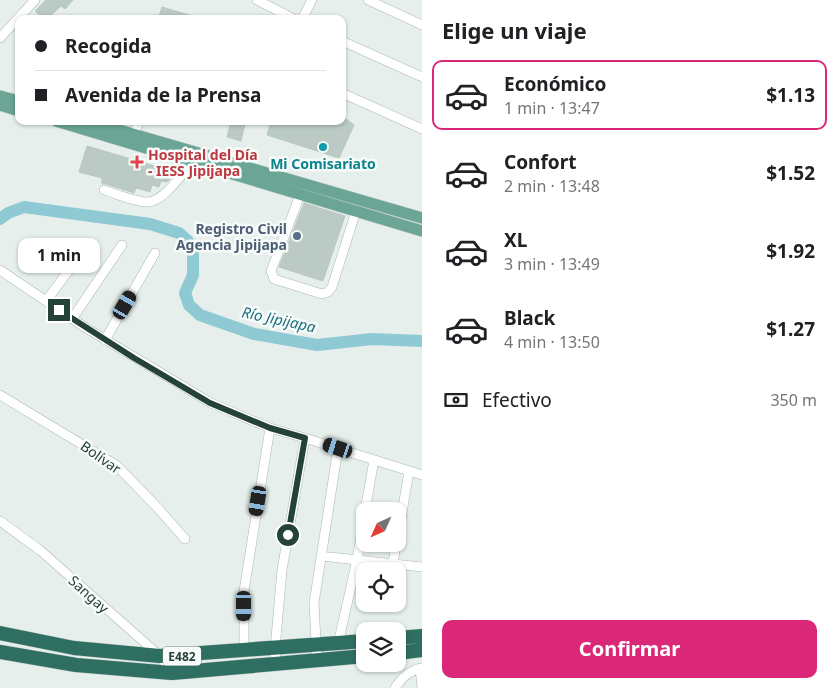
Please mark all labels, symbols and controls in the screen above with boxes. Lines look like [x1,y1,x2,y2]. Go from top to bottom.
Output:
text: Elige un viaje [442,15,587,45]
text: Recogida [65,33,152,59]
text: Económico [504,71,606,97]
icon: car [444,73,489,118]
text: Avenida de la Prensa [65,82,262,108]
text: $1.13 [766,82,815,108]
text: 1 min · 13:47 [504,97,600,119]
marker: Mi Comisariato [317,141,329,153]
place label: Hospital del Día - IESS Jipijapa [148,145,258,180]
text: Confort [504,149,576,175]
icon: car [444,151,489,196]
place label: Mi Comisariato [270,154,376,173]
marker: Hospital del Día - IESS Jipijapa [130,155,144,169]
text: $1.52 [766,160,815,186]
text: 2 min · 13:48 [504,175,600,197]
place label: Registro Civil Agencia Jipijapa [176,219,287,254]
text: XL [504,227,527,253]
icon: car [444,229,489,274]
marker: Registro Civil Agencia Jipijapa [291,230,303,242]
callout: 1 min [18,238,100,272]
text: $1.92 [766,238,815,264]
text: 1 min [37,244,81,266]
text: 3 min · 13:49 [504,253,600,275]
car [111,288,138,322]
route end [48,299,70,321]
water label: Río Jipijapa [240,301,318,337]
text: Black [504,305,555,331]
icon: car [444,307,489,352]
text: $1.27 [766,316,815,342]
text: 4 min · 13:50 [504,331,600,353]
icon: cash [442,386,470,414]
text: Efectivo [482,387,552,413]
text: 350 m [770,389,817,411]
street label: Bolívar [77,436,125,478]
car [321,436,354,460]
car [248,485,267,517]
north arrow [356,502,406,552]
map controls [356,502,406,672]
route start [277,524,299,546]
button: locate [356,562,406,612]
street label: Sangay [65,571,114,618]
car [236,591,251,621]
button: Confirmar [442,620,817,678]
button: layers [356,622,406,672]
road number: E482 [163,646,201,666]

